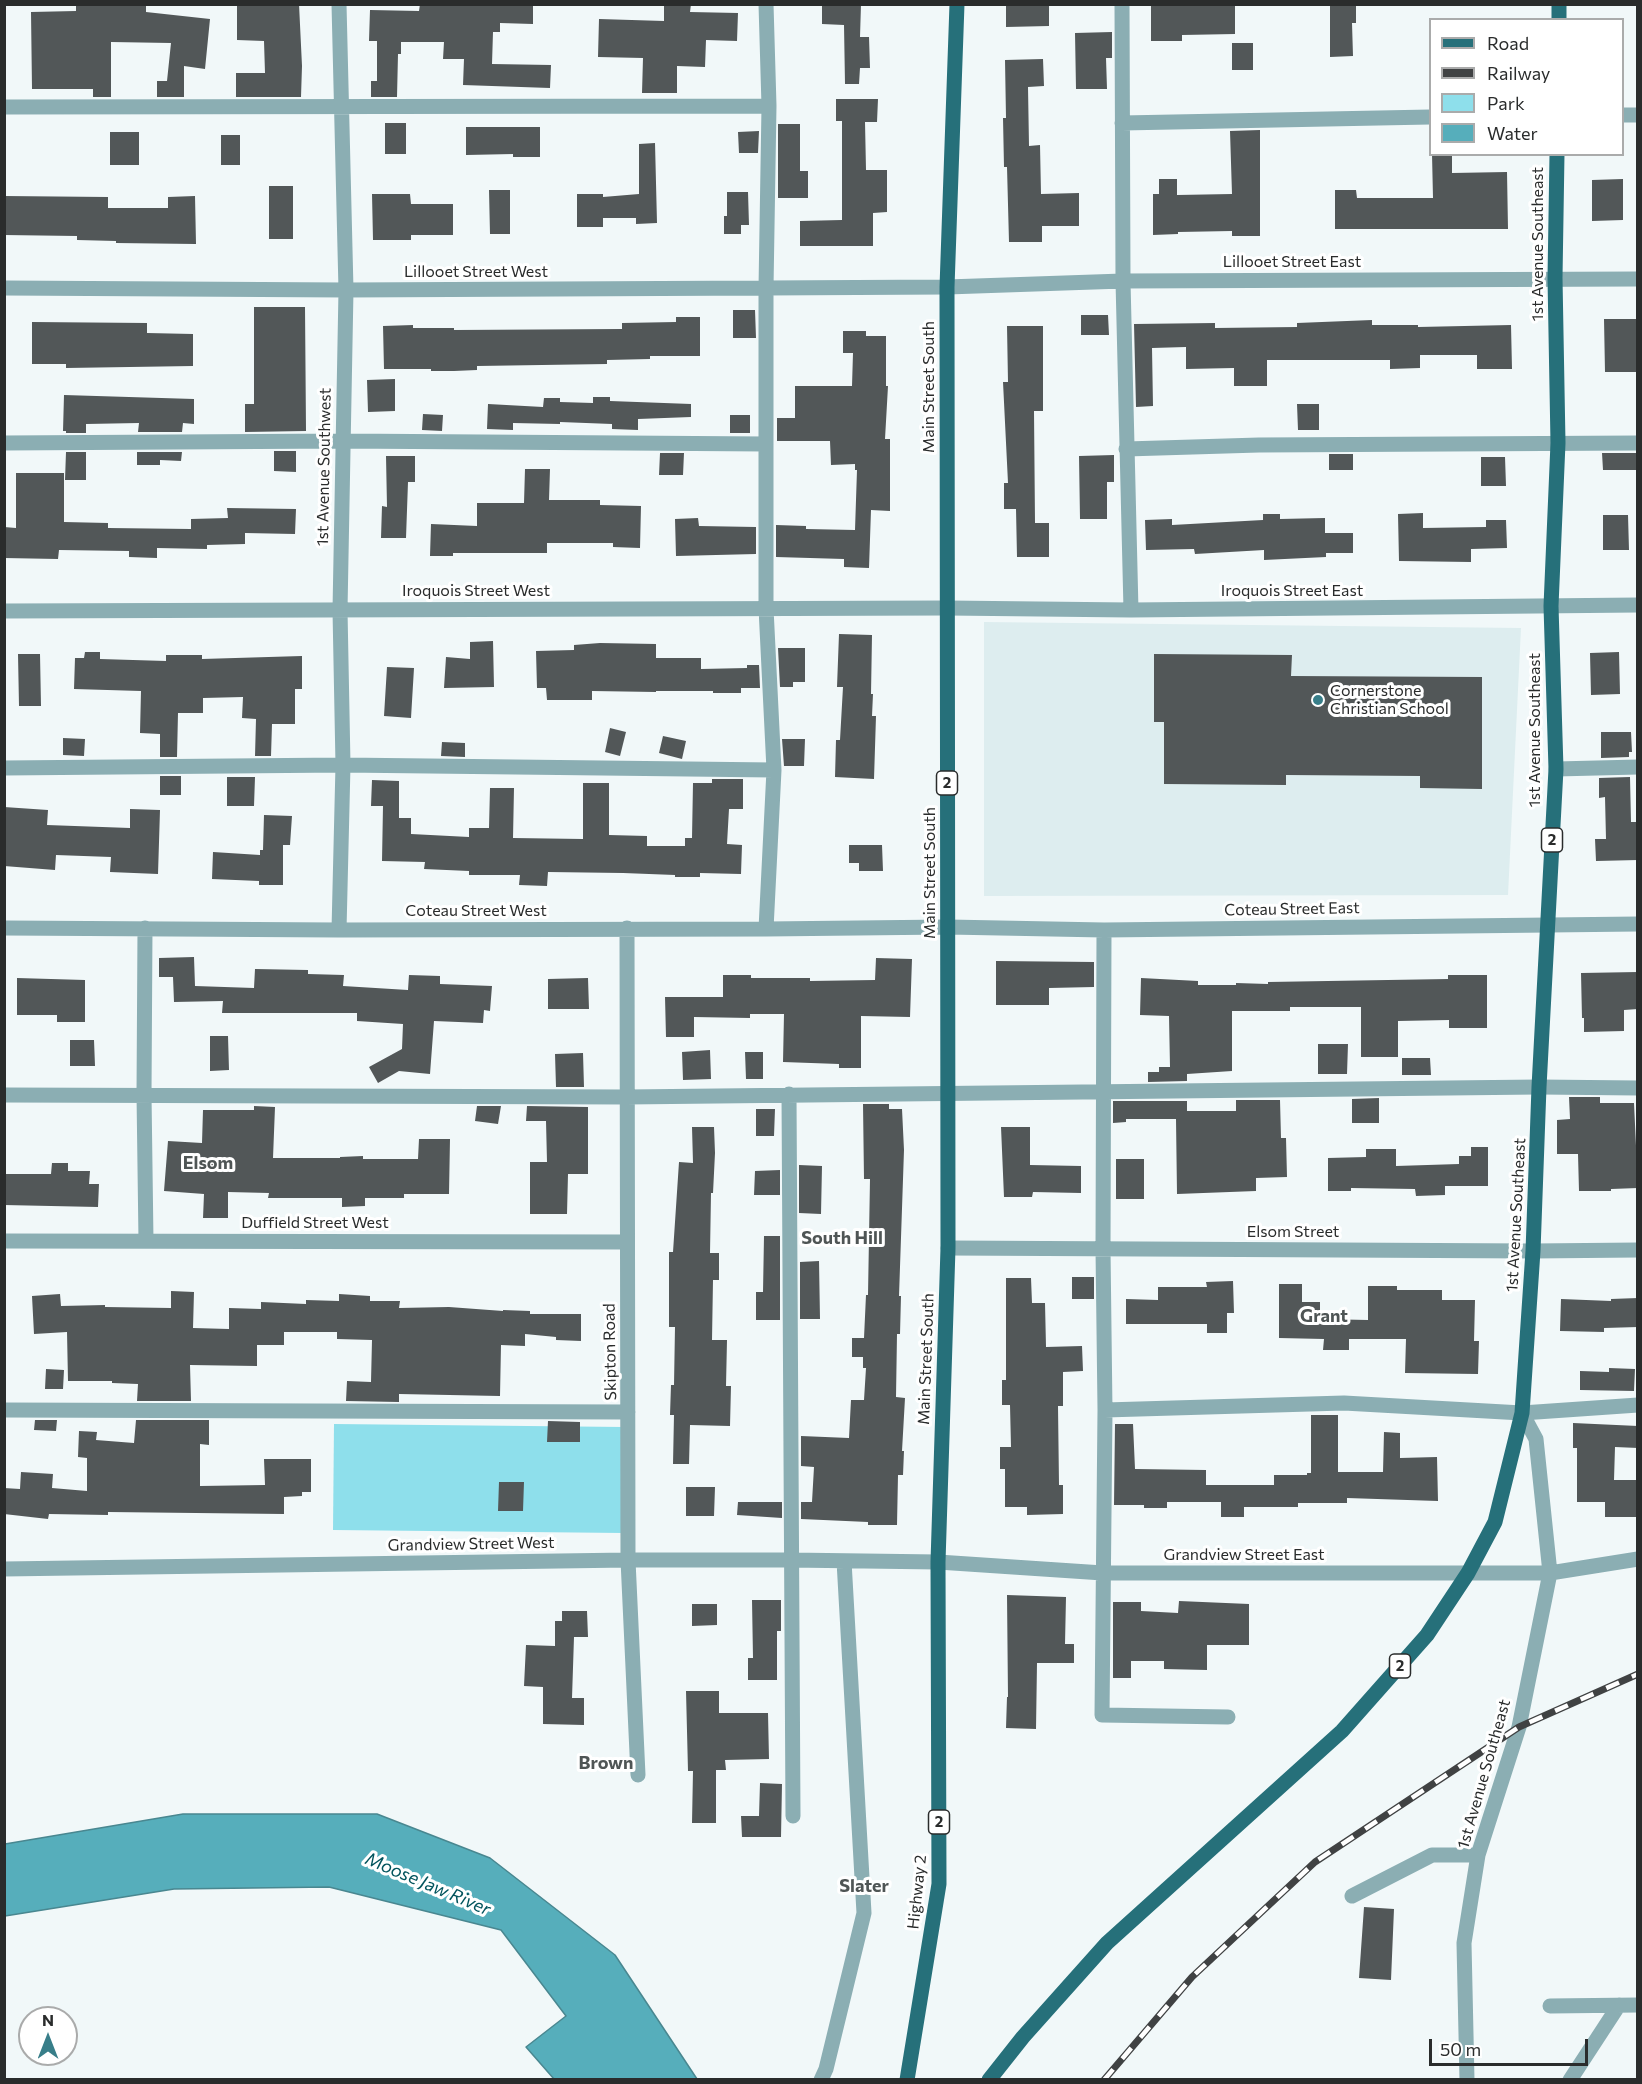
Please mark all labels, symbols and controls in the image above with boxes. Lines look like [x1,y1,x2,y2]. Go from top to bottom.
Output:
legend [1429,18,1624,156]
text: Road [1487,32,1529,54]
text: Railway [1487,62,1550,84]
text: Park [1487,92,1525,114]
text: Water [1487,122,1538,144]
street label: 1st Avenue Southeast [1528,167,1548,321]
street label: Lillooet Street East [1223,252,1361,272]
street label: Lillooet Street West [404,262,548,282]
street label: Main Street South [919,321,939,453]
street label: 1st Avenue Southwest [313,388,335,546]
street label: Iroquois Street West [402,581,550,601]
street label: Iroquois Street East [1221,581,1363,601]
street label: 1st Avenue Southeast [1525,653,1545,807]
place label: Cornerstone Christian School [1330,681,1449,719]
marker: Cornerstone Christian School [1311,693,1325,707]
road number: 2 [936,771,958,795]
street label: Main Street South [920,807,940,939]
road number: 2 [1542,828,1562,852]
street label: Coteau Street East [1224,898,1360,920]
street label: Coteau Street West [405,901,547,921]
street label: 1st Avenue Southeast [1502,1137,1530,1293]
district label: Elsom [183,1152,233,1174]
street label: Duffield Street West [241,1213,389,1233]
street label: Elsom Street [1247,1222,1339,1242]
district label: South Hill [801,1227,883,1249]
street label: Main Street South [914,1293,938,1425]
street label: Skipton Road [600,1303,620,1401]
district label: Grant [1300,1305,1348,1327]
street label: Grandview Street West [387,1533,555,1555]
street label: Grandview Street East [1163,1545,1325,1565]
road number: 2 [1390,1654,1410,1678]
street label: 1st Avenue Southeast [1454,1697,1514,1851]
district label: Brown [579,1752,633,1774]
road number: 2 [928,1810,950,1834]
water label: Moose Jaw River [362,1848,494,1920]
street label: Highway 2 [904,1854,930,1930]
district label: Slater [839,1875,889,1897]
north arrow [18,2006,78,2066]
text: N [42,2010,54,2029]
scale bar [1432,2027,1591,2065]
text: 50 m [1440,2038,1481,2060]

